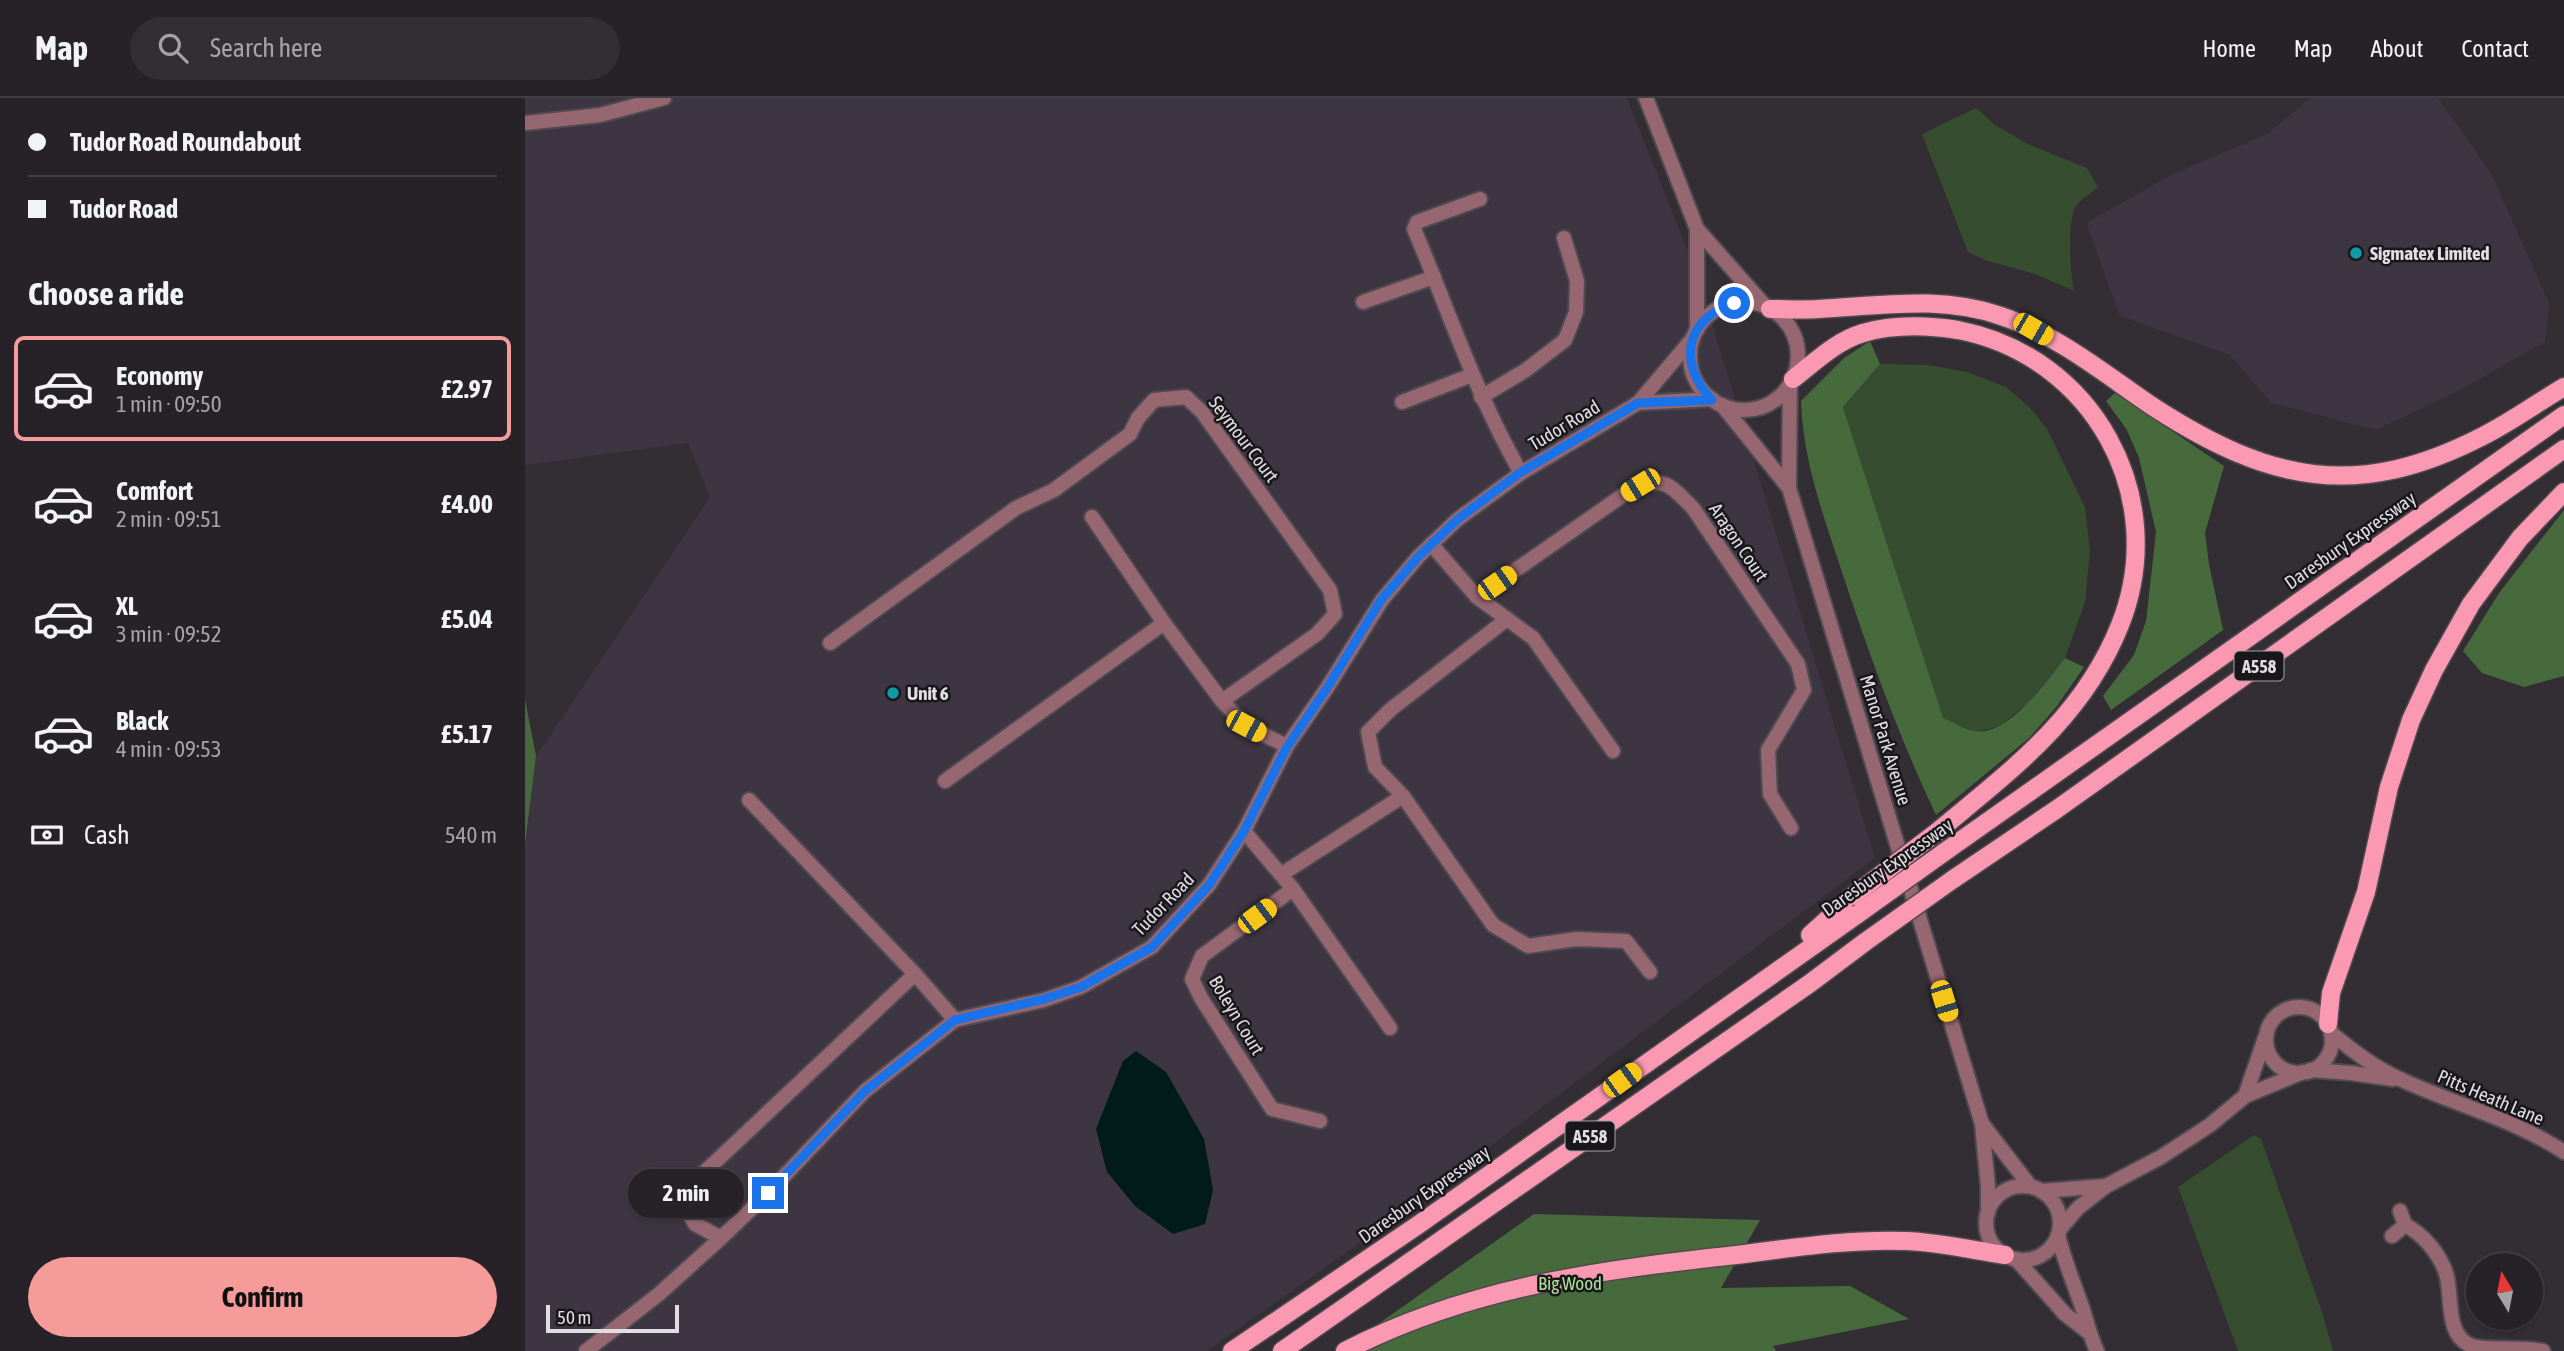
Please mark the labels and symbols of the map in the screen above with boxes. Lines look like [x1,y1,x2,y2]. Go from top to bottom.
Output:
place label: Sigmatex Limited [2370,242,2490,264]
marker: Sigmatex Limited [2348,245,2364,261]
route start [1718,287,1750,319]
car [2010,309,2057,349]
street label: Seymour Court [1205,392,1283,486]
street label: Tudor Road [1524,395,1604,455]
car [1617,465,1664,505]
street label: Daresbury Expressway [2280,486,2420,593]
street label: Aragon Court [1705,499,1773,585]
car [1474,562,1521,604]
road number: A558 [2235,652,2283,680]
street label: Manor Park Avenue [1856,672,1916,808]
place label: Unit 6 [907,682,949,704]
marker: Unit 6 [885,685,901,701]
car [1223,707,1270,745]
street label: Daresbury Expressway [1817,813,1957,920]
street label: Tudor Road [1128,868,1198,940]
car [1234,895,1281,937]
street label: Boleyn Court [1205,971,1269,1059]
car [1928,978,1961,1024]
car [1599,1059,1646,1101]
street label: Pitts Heath Lane [2435,1065,2547,1129]
road number: A558 [1565,1121,1615,1150]
street label: Daresbury Expressway [1354,1140,1494,1247]
callout: 2 min [628,1168,743,1218]
route end [752,1177,784,1209]
north arrow [2466,1253,2543,1330]
park label: Big Wood [1538,1272,1602,1294]
scale bar [546,1302,679,1334]

